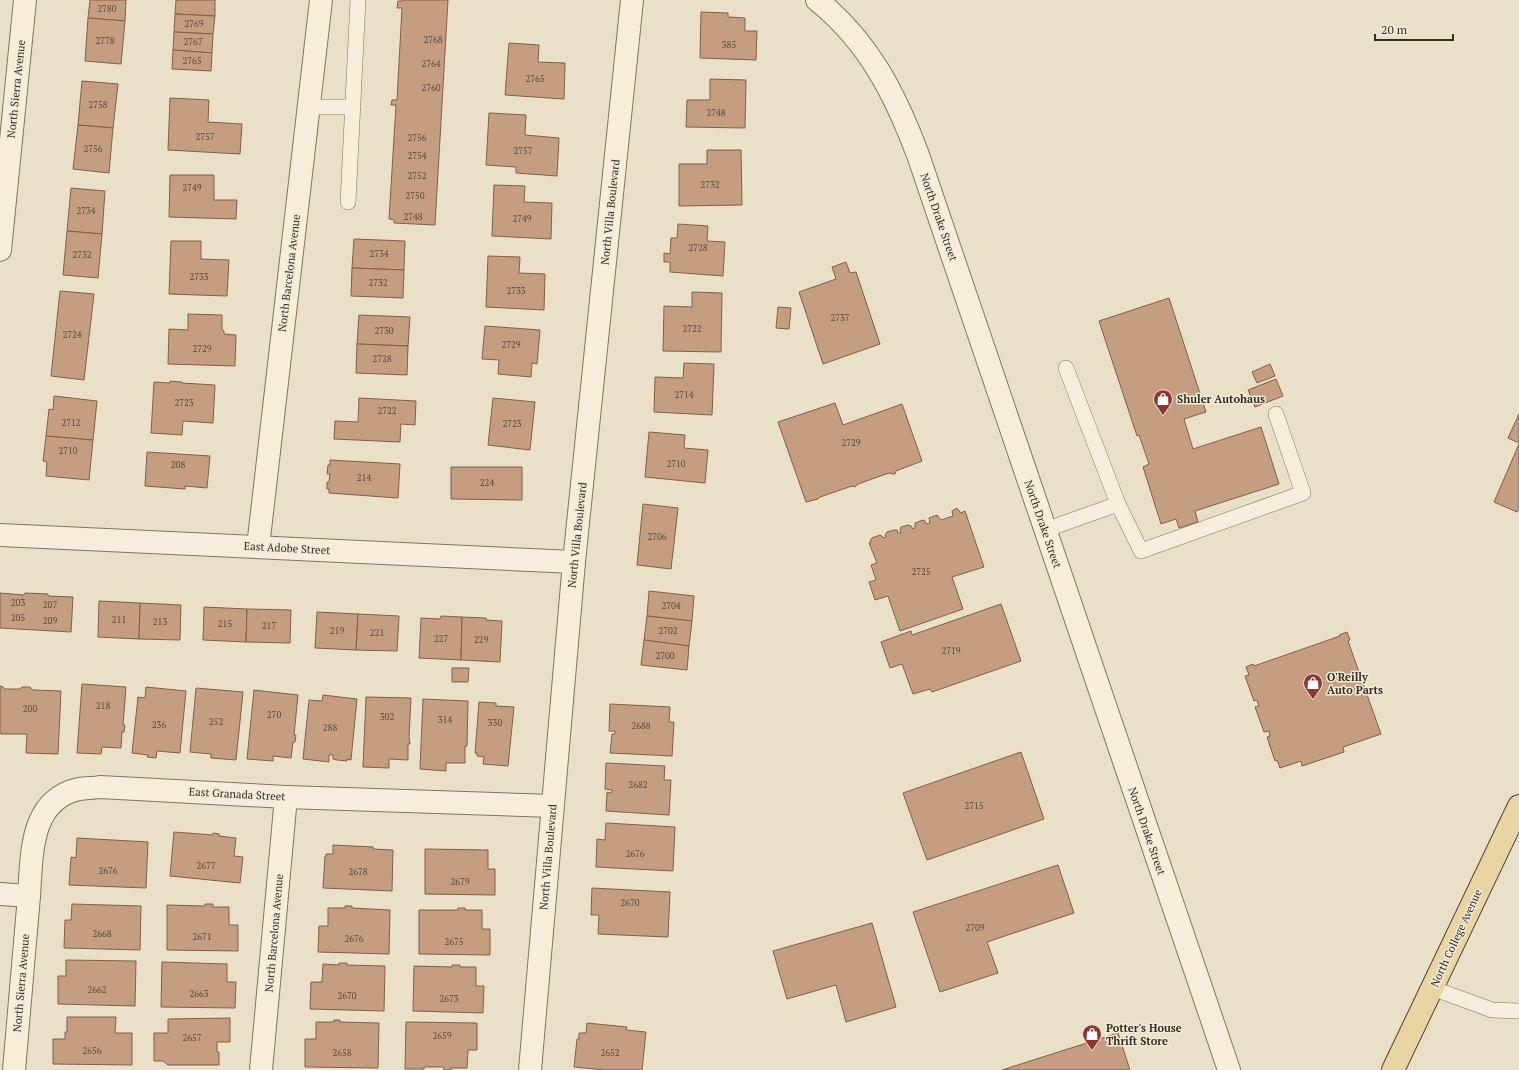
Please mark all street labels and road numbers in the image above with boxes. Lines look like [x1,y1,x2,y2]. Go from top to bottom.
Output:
street label: North Sierra Avenue [4,39,28,139]
street label: North Villa Boulevard [597,158,623,266]
street label: North Drake Street [917,171,961,263]
street label: North Barcelona Avenue [275,213,303,333]
street label: North Drake Street [1021,478,1065,570]
street label: North Villa Boulevard [564,481,590,589]
street label: East Adobe Street [243,539,331,557]
street label: East Granada Street [188,784,286,804]
street label: North Drake Street [1125,785,1169,877]
street label: North Villa Boulevard [536,803,560,911]
street label: North Barcelona Avenue [262,873,286,993]
street label: North College Avenue [1427,886,1485,989]
street label: North Sierra Avenue [10,933,32,1033]

